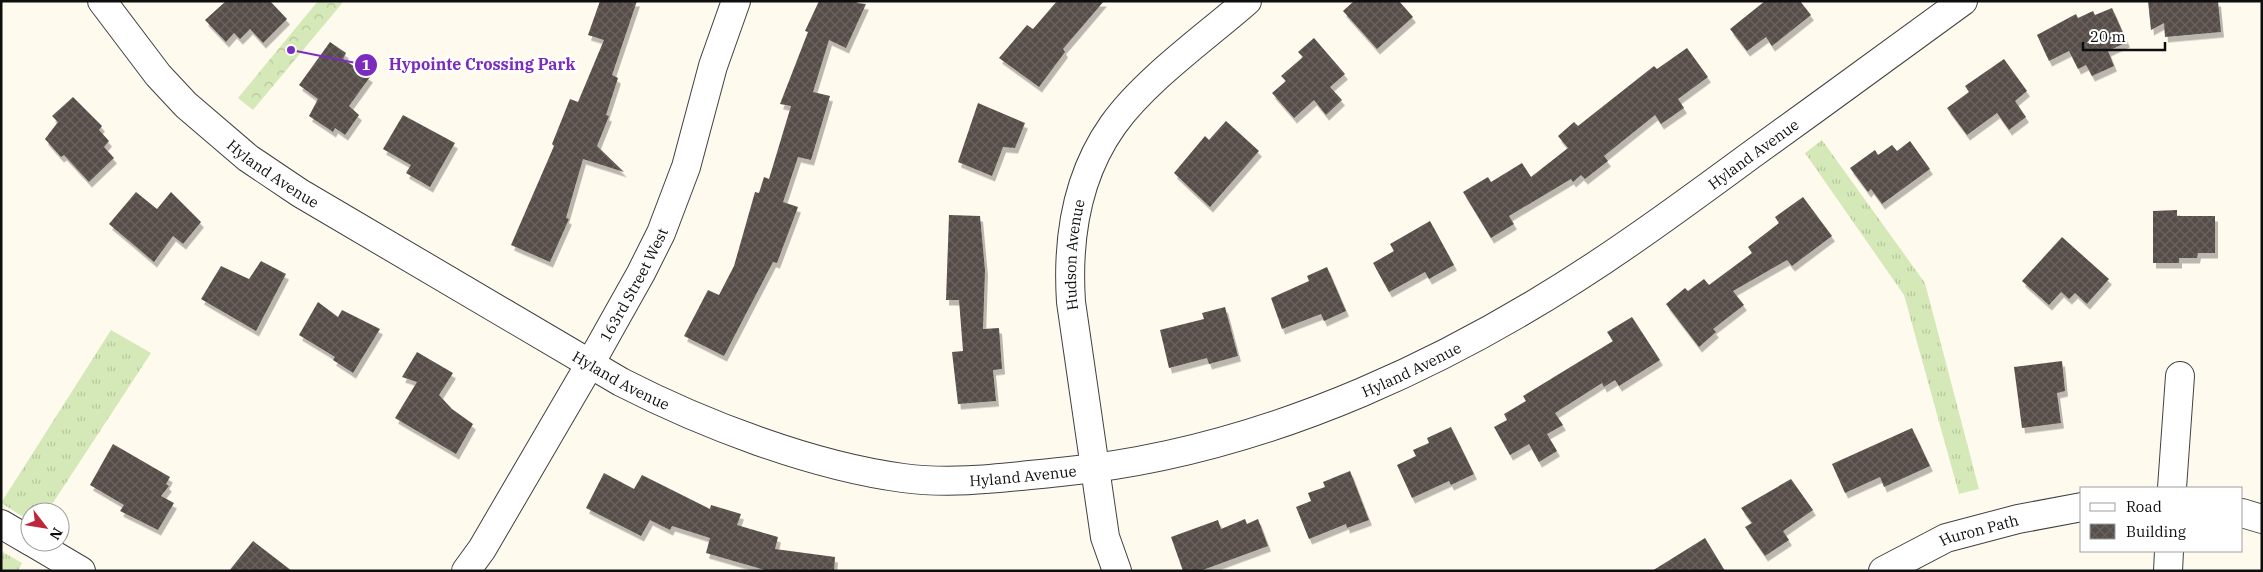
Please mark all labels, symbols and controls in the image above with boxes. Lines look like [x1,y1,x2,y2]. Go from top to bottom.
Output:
scale bar [2083,20,2166,52]
text: 20 m [2090,27,2126,46]
callout: Hypointe Crossing Park [353,49,585,80]
text: Hypointe Crossing Park [389,54,575,74]
text: 1 [361,55,371,74]
street label: Hyland Avenue [1704,114,1802,193]
street label: Hyland Avenue [223,135,323,212]
street label: Hudson Avenue [1061,197,1088,312]
street label: 163rd Street West [595,225,672,345]
street label: Hyland Avenue [1359,338,1464,401]
street label: Hyland Avenue [569,346,673,414]
street label: Hyland Avenue [969,461,1077,490]
legend [2080,487,2243,552]
text: Road [2126,497,2162,516]
north arrow [20,502,70,552]
street label: Huron Path [1936,510,2020,550]
text: Building [2126,522,2186,541]
text: N [46,524,67,543]

